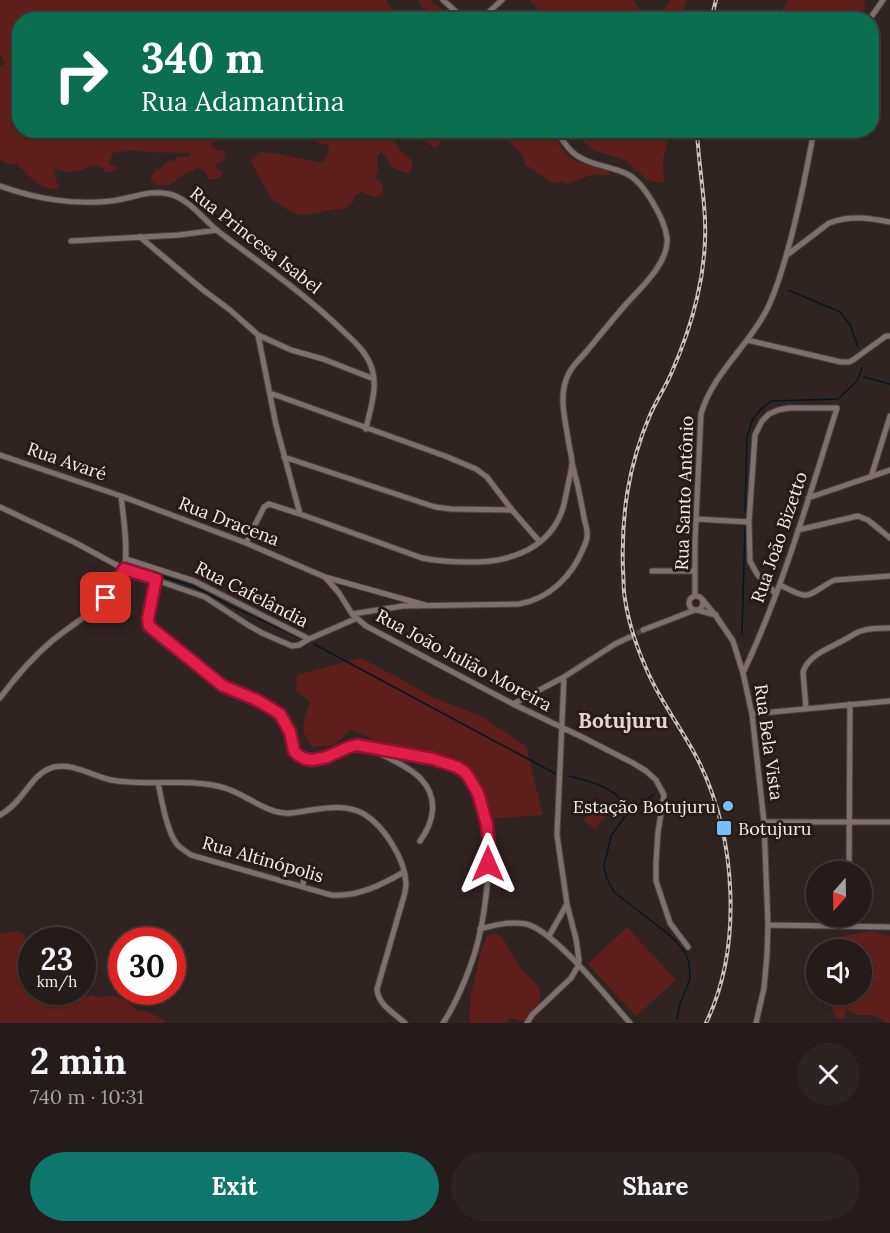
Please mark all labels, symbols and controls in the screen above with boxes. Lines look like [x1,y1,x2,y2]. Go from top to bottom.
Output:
text: 340 m [141,31,264,85]
icon: right [42,36,120,114]
text: Rua Adamantina [141,84,345,118]
street label: Rua Princesa Isabel [185,181,327,299]
street label: Rua Santo Antônio [670,415,698,571]
street label: Rua Avaré [24,437,110,485]
street label: Rua João Bizetto [746,468,812,606]
street label: Rua Dracena [175,491,283,551]
street label: Rua Cafelândia [192,556,312,632]
pin [80,572,131,623]
icon: arrive [89,581,122,614]
street label: Rua João Julião Moreira [372,604,556,716]
street label: Rua Bela Vista [749,682,789,802]
district label: Botujuru [578,707,668,734]
place label: Estação Botujuru [573,795,716,818]
marker: Estação Botujuru [721,799,735,813]
place label: Botujuru [738,817,812,840]
marker: Botujuru [715,819,733,837]
street label: Rua Altinópolis [200,831,326,887]
position arrow [456,832,520,896]
north arrow [806,861,872,927]
map controls [806,861,872,1005]
speed limit sign: 30 [108,927,186,1005]
button: sound [806,939,872,1005]
text: 23 [41,940,73,978]
text: km/h [37,972,77,991]
text: 2 min [30,1038,127,1084]
button: close [797,1043,860,1106]
text: 740 m · 10:31 [30,1084,144,1109]
button: Exit [30,1152,439,1221]
button: Share [451,1152,860,1221]

